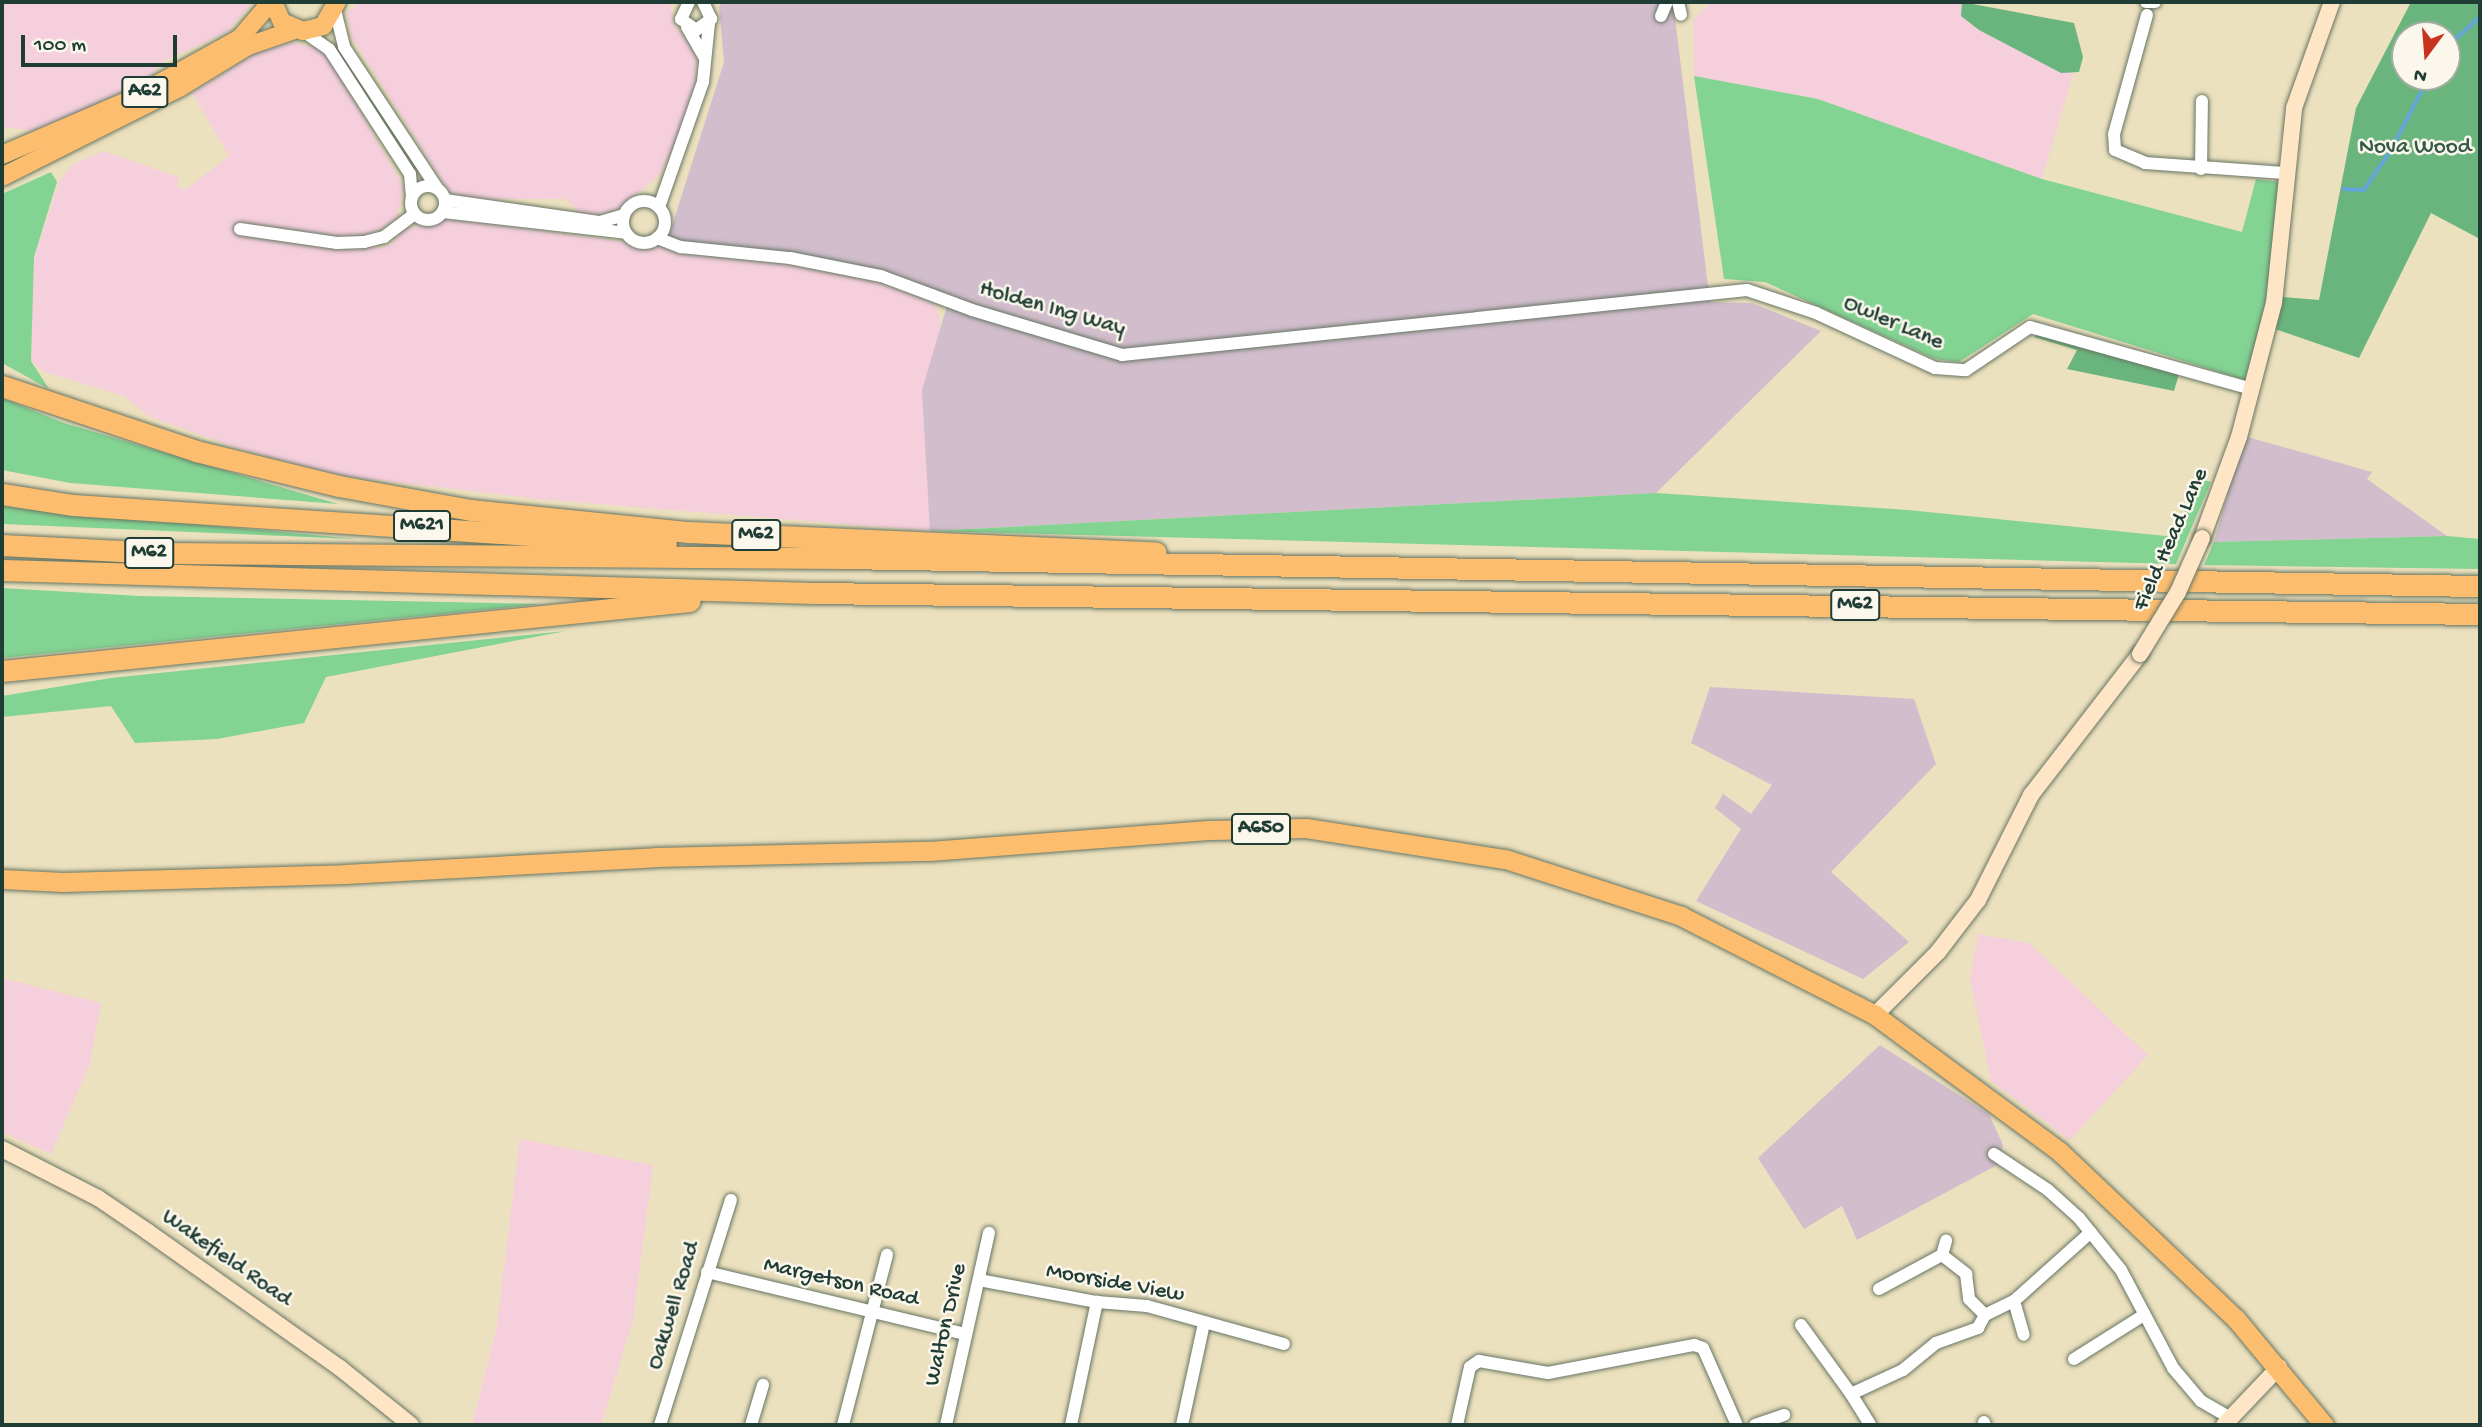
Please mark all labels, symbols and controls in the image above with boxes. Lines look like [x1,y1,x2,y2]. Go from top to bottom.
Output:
scale bar [24,21,180,65]
north arrow [2391,21,2461,91]
text: 100 m [34,34,86,59]
text: N [2411,62,2430,88]
road number: A62 [120,74,170,110]
park label: Nova Wood [2359,134,2471,162]
street label: Holden Ing Way [976,276,1128,344]
street label: Owler Lane [1839,291,1947,357]
street label: Field Head Lane [2128,464,2216,616]
road number: M621 [392,508,452,544]
road number: M62 [730,518,782,552]
road number: M62 [123,536,175,570]
road number: M62 [1829,588,1881,622]
road number: A650 [1230,812,1292,846]
street label: Wakefield Road [156,1204,296,1314]
street label: Oakwell Road [642,1239,708,1373]
street label: Margetson Road [761,1252,921,1314]
street label: Moorside View [1044,1258,1186,1310]
street label: Walton Drive [919,1261,975,1389]

